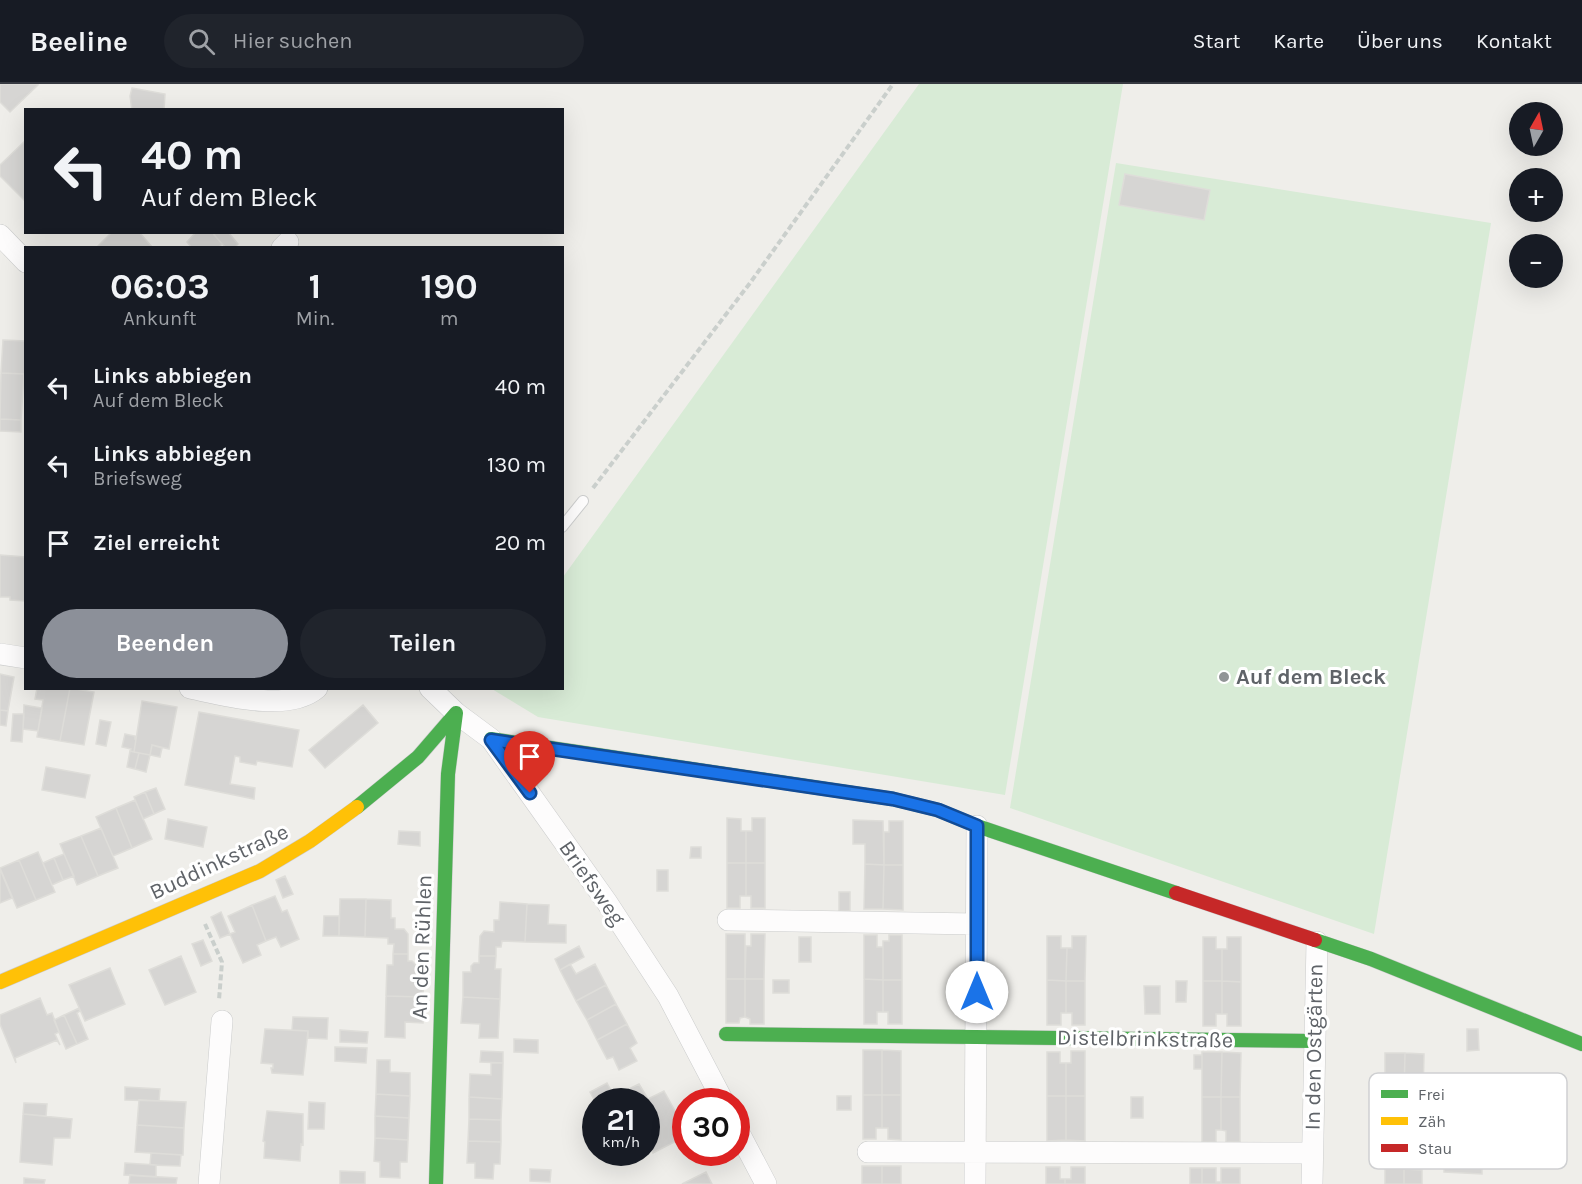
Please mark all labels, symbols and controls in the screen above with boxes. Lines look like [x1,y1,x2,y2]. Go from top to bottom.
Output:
search box [164,14,584,68]
text: Beeline [30,25,128,58]
icon: search [185,25,218,58]
text: Hier suchen [233,28,353,54]
text: Start [1193,29,1240,53]
text: Karte [1273,29,1324,53]
text: Über uns [1357,29,1443,53]
text: Kontakt [1476,29,1552,53]
north arrow [1509,102,1563,156]
map controls [1509,102,1563,288]
text: 40 m [141,130,243,180]
icon: left [42,132,120,210]
button: + [1509,168,1563,222]
text: Auf dem Bleck [141,181,317,213]
button: − [1509,234,1563,288]
text: 06:03 [110,265,210,307]
text: 1 [309,265,321,307]
text: 190 [420,265,478,307]
text: Ankunft [123,307,197,330]
text: Min. [296,307,334,330]
text: m [440,307,458,330]
text: Links abbiegen [93,363,252,389]
icon: left [42,371,75,404]
text: 40 m [495,374,546,400]
text: Auf dem Bleck [93,389,224,412]
text: Links abbiegen [93,441,252,467]
icon: left [42,449,75,482]
text: 130 m [487,452,546,478]
text: Briefsweg [93,467,182,490]
icon: arrive [42,527,75,560]
text: Ziel erreicht [93,530,220,556]
text: 20 m [494,530,546,556]
button: Beenden [42,609,288,678]
button: Teilen [300,609,546,678]
place label: Auf dem Bleck [1236,664,1386,690]
marker: Auf dem Bleck [1217,670,1231,684]
pin [504,731,555,793]
icon: arrive [513,740,546,773]
street label: Buddinkstraße [146,819,292,905]
street label: Briefsweg [553,836,631,931]
street label: An den Rühlen [406,874,438,1020]
position arrow [945,960,1009,1024]
street label: In den Ostgärten [1300,963,1328,1131]
street label: Distelbrinkstraße [1057,1024,1233,1054]
legend [1369,1073,1567,1169]
text: Frei [1418,1085,1445,1104]
speed limit sign: 30 [672,1088,750,1166]
text: 21 [607,1102,635,1138]
text: Zäh [1418,1112,1446,1131]
text: km/h [602,1133,640,1151]
text: Stau [1418,1139,1452,1158]

